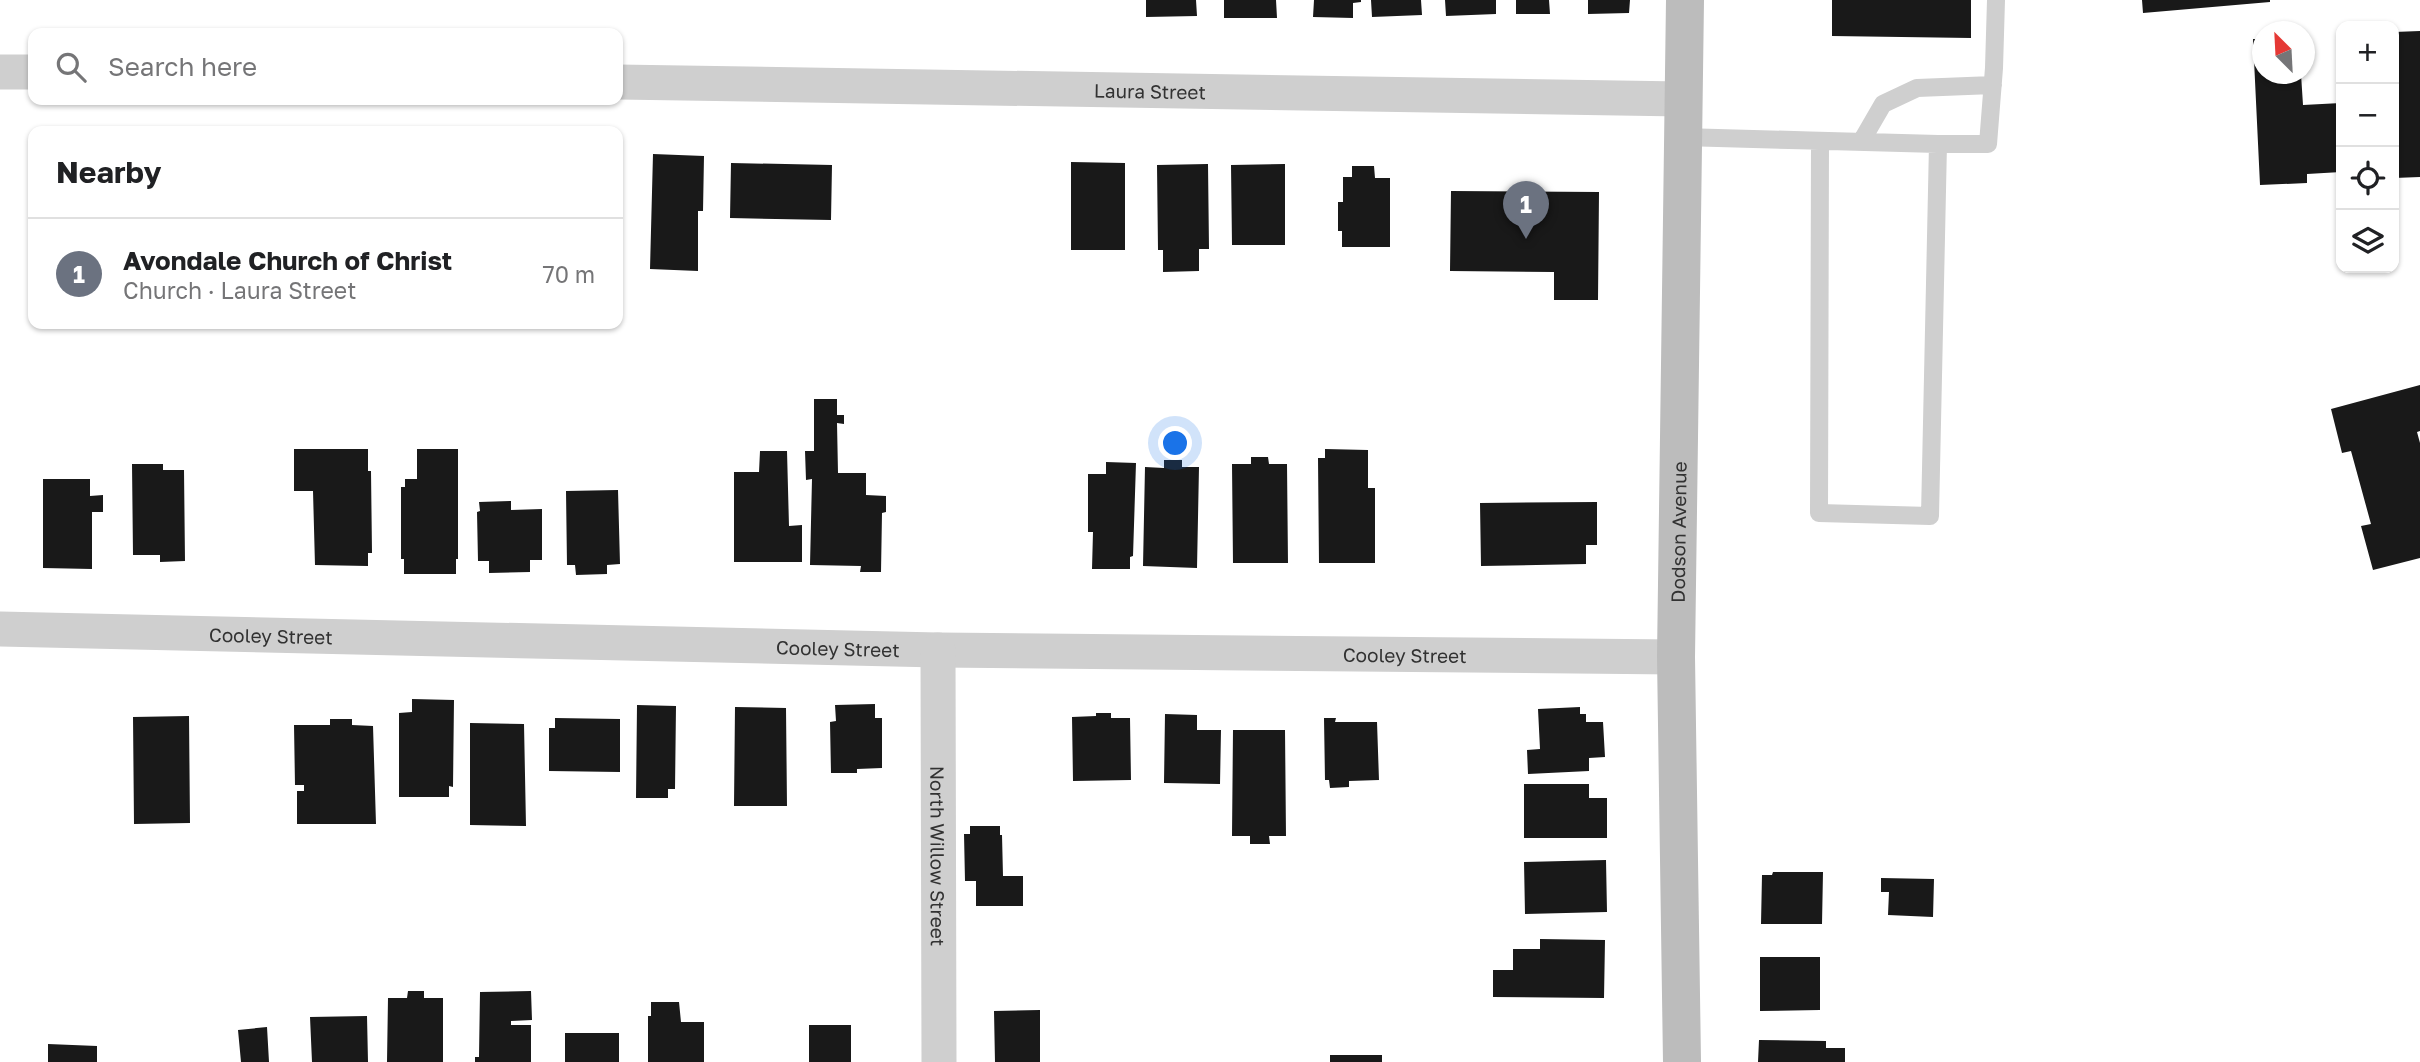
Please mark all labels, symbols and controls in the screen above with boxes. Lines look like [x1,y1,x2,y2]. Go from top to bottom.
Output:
north arrow [2252,21,2315,84]
map controls [2336,21,2399,273]
button: + [2336,21,2399,84]
search box [28,28,623,105]
icon: search [52,48,90,86]
text: Search here [108,51,257,82]
street label: Laura Street [1094,78,1206,103]
button: − [2336,84,2399,147]
button: locate [2336,147,2399,210]
text: Nearby [56,154,161,190]
pin: 1 [1503,181,1549,239]
button: layers [2336,210,2399,273]
text: Avondale Church of Christ [123,245,452,276]
text: 1 [73,260,85,288]
text: 70 m [542,260,595,288]
text: Church · Laura Street [123,276,356,304]
your location [1158,426,1192,460]
street label: Dodson Avenue [1665,461,1690,603]
street label: Cooley Street [209,622,333,648]
street label: Cooley Street [776,635,900,661]
street label: Cooley Street [1343,642,1467,667]
street label: North Willow Street [927,766,950,946]

